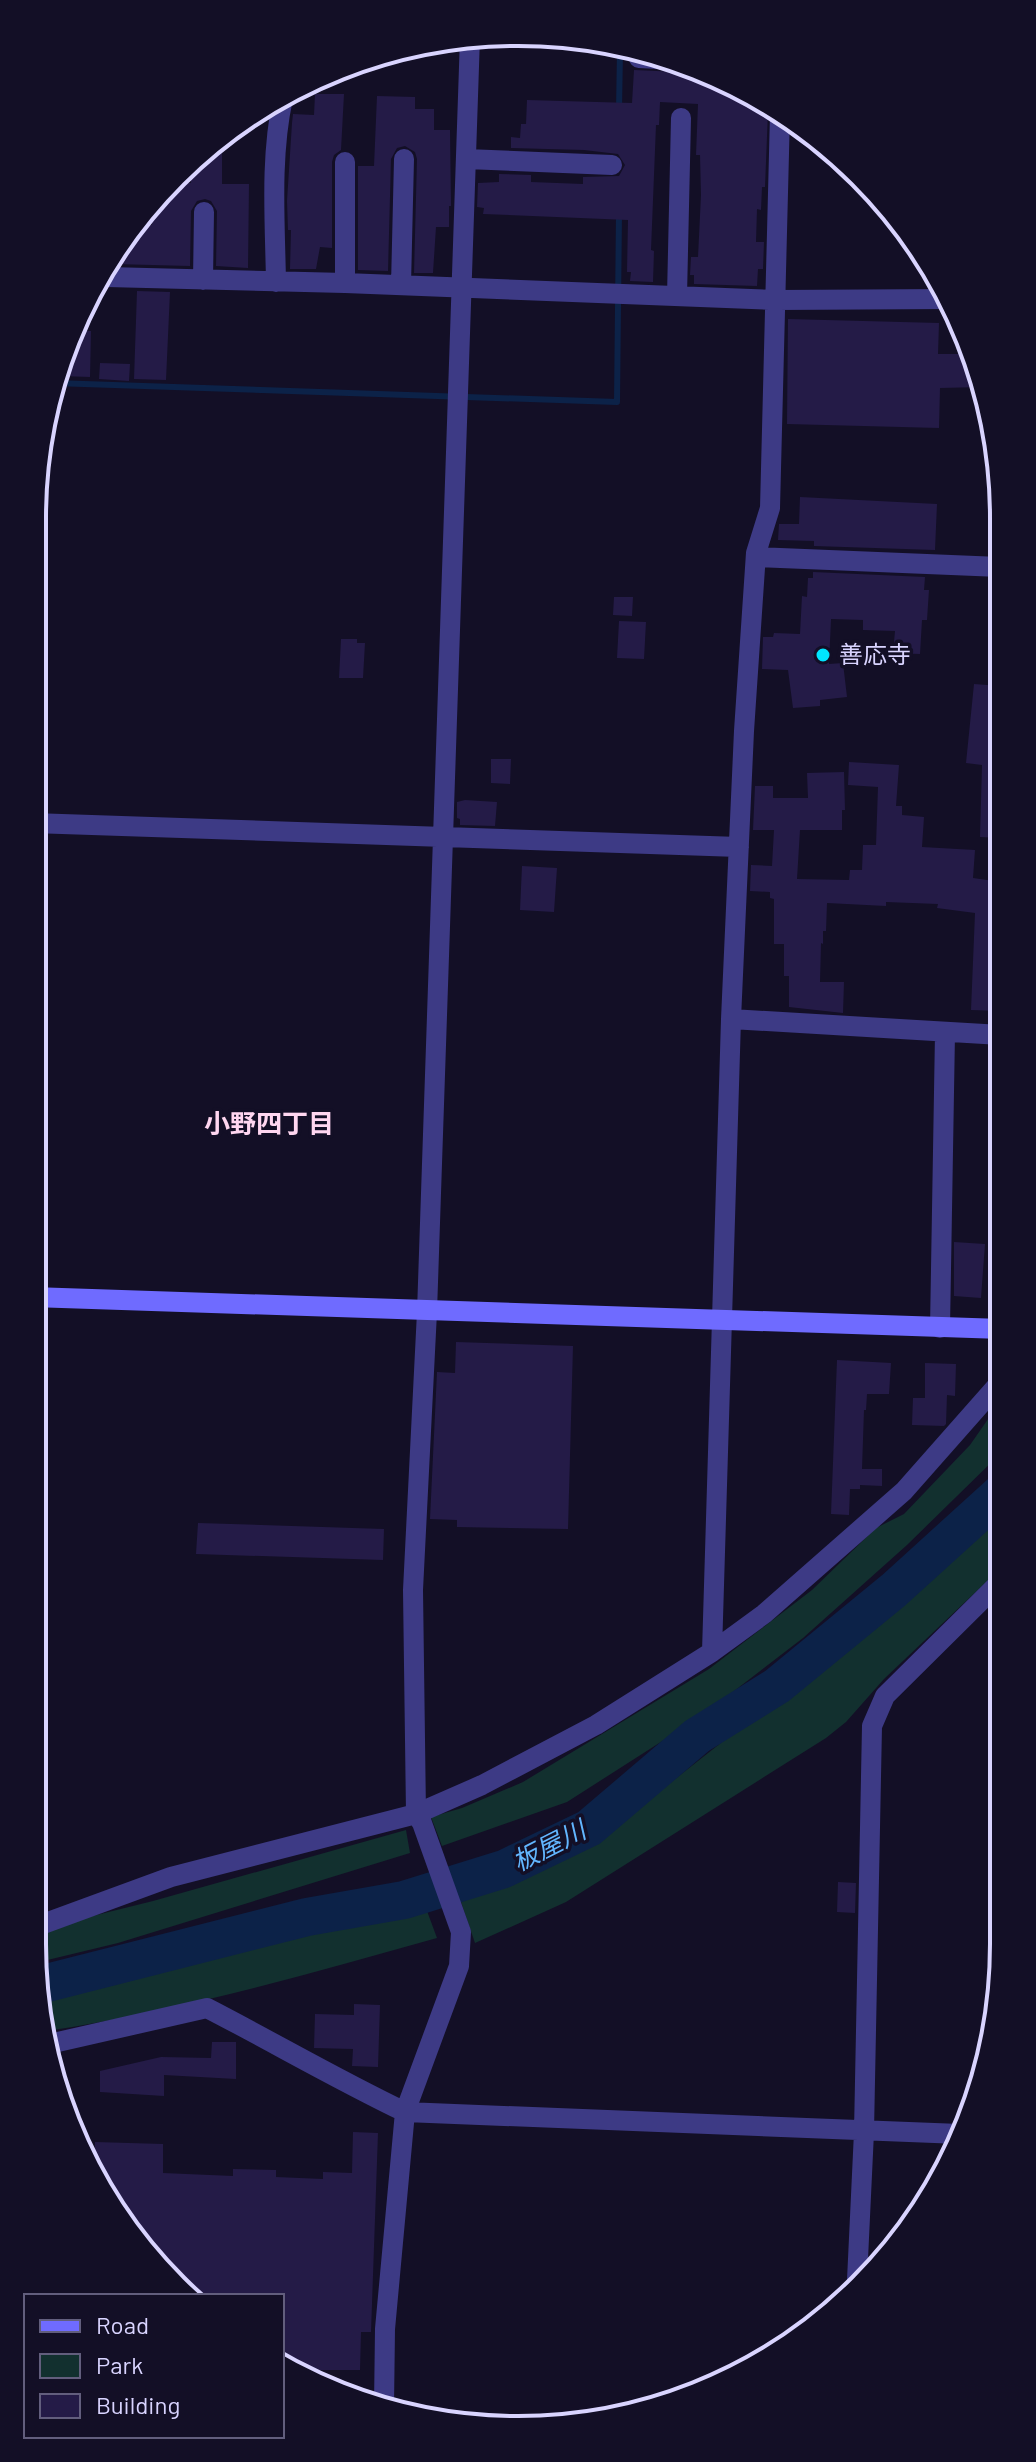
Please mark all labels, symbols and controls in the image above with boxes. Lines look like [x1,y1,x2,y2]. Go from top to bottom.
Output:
place label: 善応寺 [839,639,911,668]
marker: 善応寺 [814,646,832,664]
district label: 小野四丁目 [204,1107,334,1138]
water label: 板屋川 [507,1812,593,1876]
legend [24,2294,284,2438]
text: Road [96,2310,149,2339]
text: Park [96,2350,143,2379]
text: Building [96,2390,180,2419]

